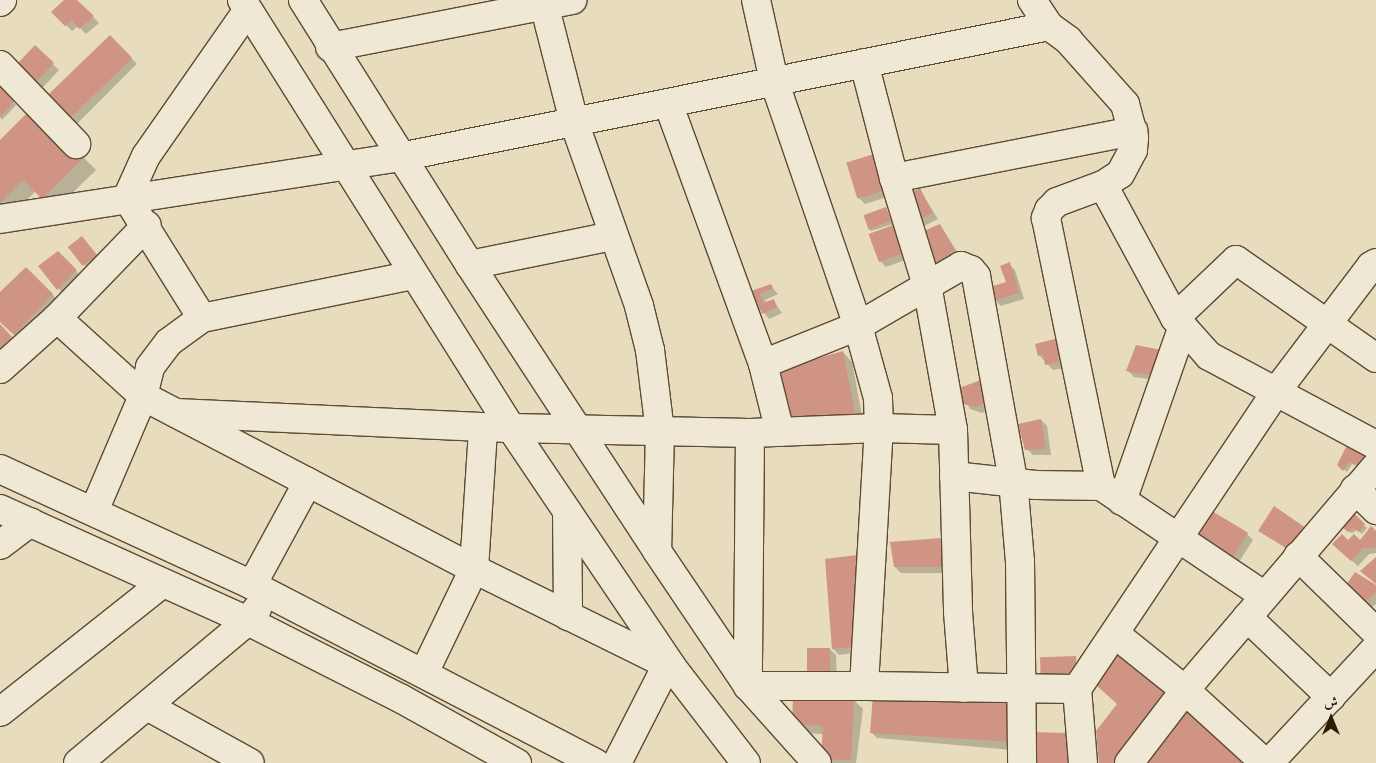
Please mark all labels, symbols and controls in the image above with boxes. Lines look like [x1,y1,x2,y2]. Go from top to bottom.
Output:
north arrow [1306,693,1356,743]
text: ش [1324,693,1338,712]

